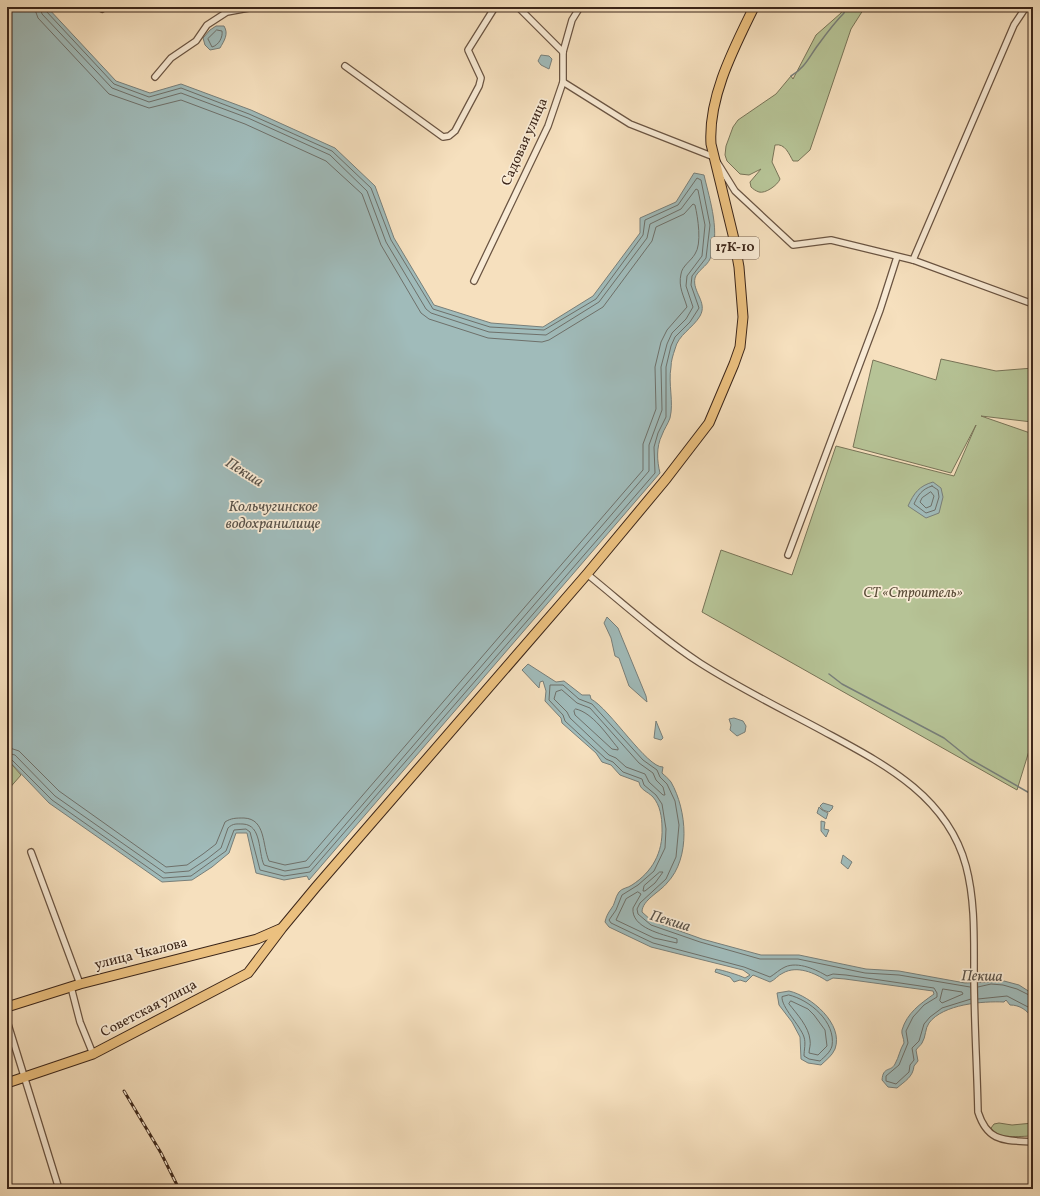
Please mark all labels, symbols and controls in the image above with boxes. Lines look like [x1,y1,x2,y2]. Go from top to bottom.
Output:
street label: Садовая улица [497,95,553,189]
road number: 17К-10 [711,237,759,259]
water label: Пекша [221,453,267,493]
water label: Кольчугинское водохранилище [226,497,321,535]
park label: СТ «Строитель» [863,584,963,603]
water label: Пекша [647,906,693,938]
street label: улица Чкалова [93,933,189,975]
water label: Пекша [961,966,1003,988]
street label: Советская улица [97,976,201,1042]

